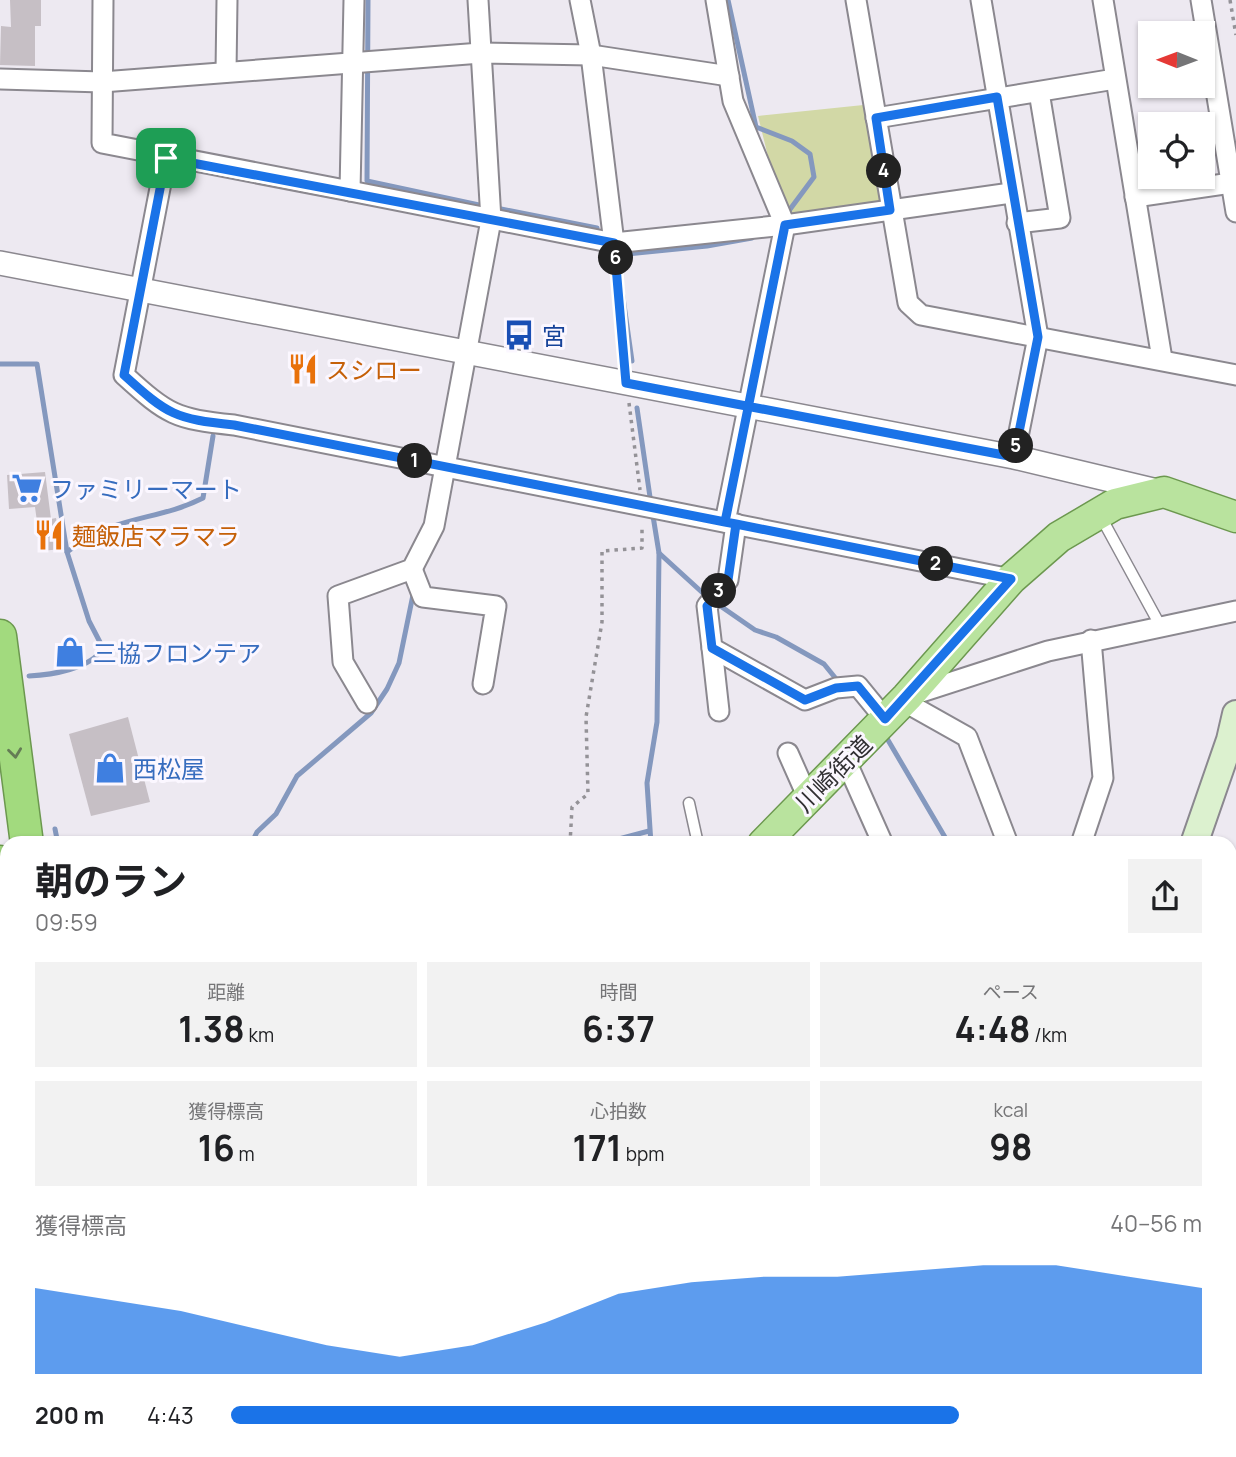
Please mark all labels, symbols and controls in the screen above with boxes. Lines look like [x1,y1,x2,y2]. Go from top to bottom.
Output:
north arrow [1138,21,1214,98]
map controls [1138,21,1215,189]
button: locate [1138,112,1215,189]
pin [136,128,196,188]
icon: arrive [147,139,185,177]
pin: 4 [866,154,902,188]
text: 4 [878,157,889,183]
pin: 6 [598,240,634,276]
text: 6 [610,244,621,270]
bus stop icon: 宮 [502,318,536,352]
place label: 宮 [542,319,566,352]
restaurant icon: スシロー [286,352,320,386]
place label: スシロー [326,353,422,386]
pin: 5 [998,428,1034,464]
text: 5 [1010,432,1021,458]
pin: 1 [398,444,432,478]
text: 1 [410,447,419,473]
supermarket icon: ファミリーマート [10,471,44,505]
place label: ファミリーマート [50,472,242,505]
restaurant icon: 麺飯店マラマラ [32,518,66,552]
place label: 麺飯店マラマラ [72,519,240,552]
pin: 2 [918,546,954,582]
text: 2 [930,550,941,576]
pin: 3 [702,574,736,608]
text: 3 [713,577,724,603]
shop icon: 三協フロンテア [53,635,87,669]
place label: 三協フロンテア [93,636,261,669]
street label: 川崎街道 [787,727,879,819]
one-way arrow [7,747,22,759]
shop icon: 西松屋 [93,751,127,785]
place label: 西松屋 [133,752,205,785]
text: 朝のラン [35,854,187,906]
button: share [1128,859,1202,933]
text: 09:59 [35,906,98,938]
text: 距離 [207,979,245,1005]
text: 時間 [599,979,638,1005]
text: ペース [983,979,1039,1005]
text: 1.38 [178,1005,245,1053]
text: 6:37 [582,1005,655,1053]
text: 4:48 [954,1005,1030,1053]
text: km [245,1022,274,1048]
text: /km [1030,1022,1067,1048]
text: kcal [993,1097,1028,1123]
text: 獲得標高 [188,1098,264,1124]
text: 心拍数 [590,1098,647,1124]
text: 98 [989,1123,1032,1171]
text: 16 [198,1124,235,1172]
text: 171 [573,1124,622,1172]
text: m [235,1141,255,1167]
text: bpm [622,1141,664,1167]
text: 40–56 m [1110,1207,1202,1239]
text: 獲得標高 [35,1209,127,1241]
text: 200 m [35,1399,104,1431]
text: 4:43 [147,1399,194,1431]

